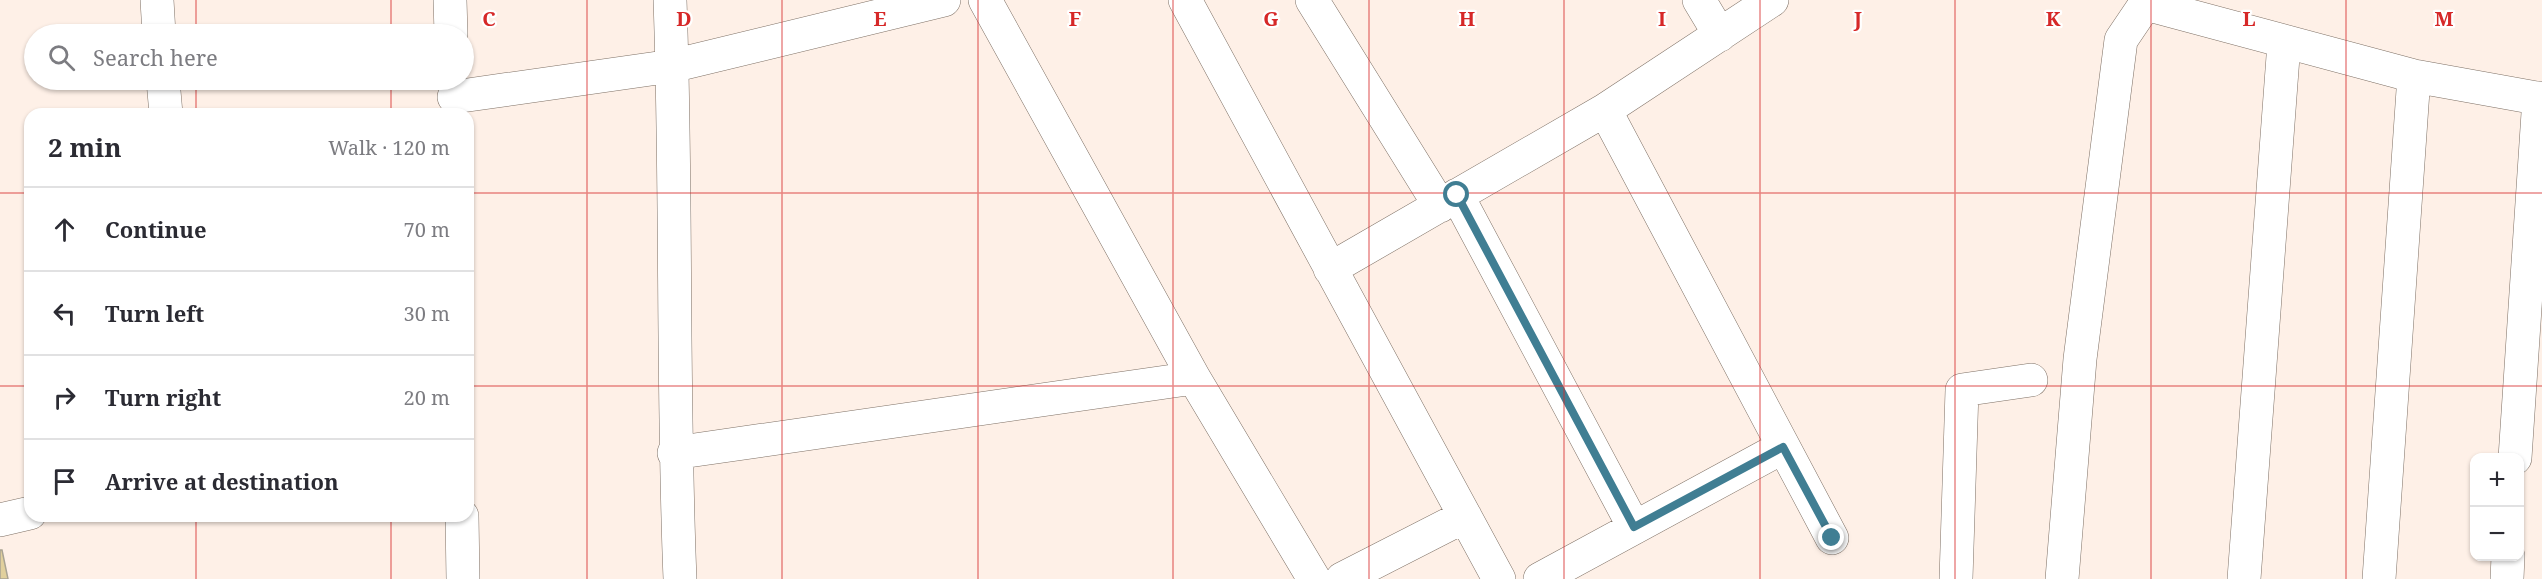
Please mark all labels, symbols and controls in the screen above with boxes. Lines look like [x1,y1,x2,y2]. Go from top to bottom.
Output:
text: C [482,5,496,32]
text: D [676,5,692,32]
text: E [873,5,887,32]
text: F [1069,5,1081,32]
text: G [1263,5,1279,32]
text: H [1459,5,1475,32]
text: I [1658,5,1666,32]
text: J [1853,5,1862,32]
text: K [2046,5,2061,32]
text: L [2242,5,2256,32]
text: M [2434,5,2454,32]
search box [24,24,474,90]
icon: search [45,41,78,74]
text: Search here [93,42,218,72]
text: 2 min [48,129,122,165]
text: Walk · 120 m [328,134,450,161]
route start [1443,181,1469,207]
icon: ahead [48,213,81,246]
text: Continue [105,214,207,244]
text: 70 m [404,216,450,243]
icon: left [48,297,81,330]
text: Turn left [105,298,204,328]
text: 30 m [404,300,450,327]
icon: right [48,381,81,414]
text: Turn right [105,382,221,412]
text: 20 m [404,384,450,411]
map controls [2470,453,2524,561]
button: + [2470,453,2524,507]
icon: arrive [48,465,81,498]
text: Arrive at destination [105,466,339,496]
button: − [2470,507,2524,561]
route end [1818,524,1844,550]

